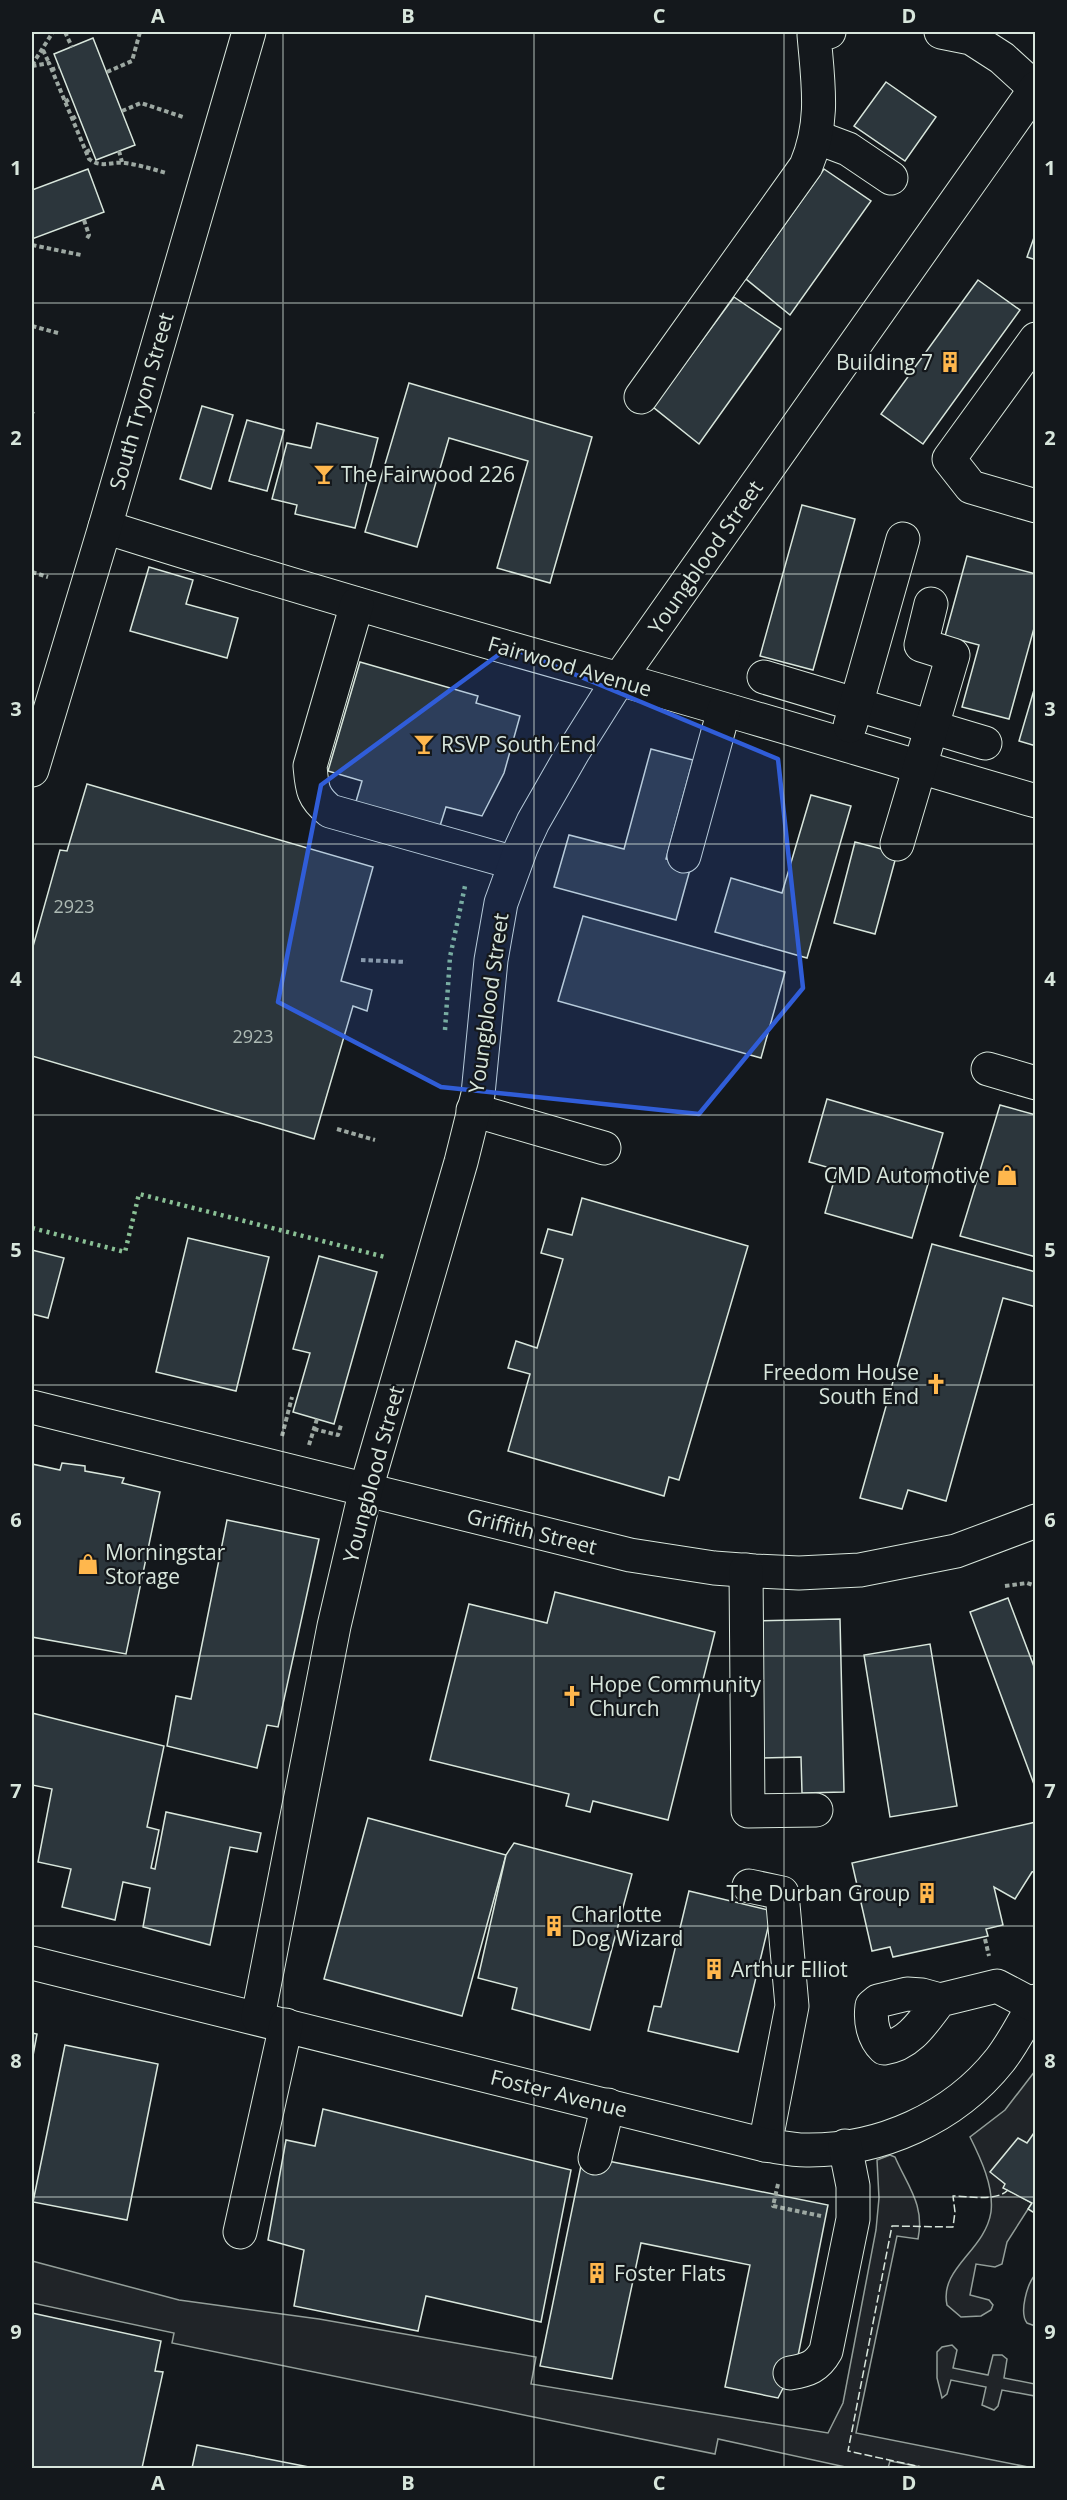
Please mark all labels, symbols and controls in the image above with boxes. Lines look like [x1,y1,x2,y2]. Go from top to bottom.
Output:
text: A [151,2,165,29]
text: B [401,2,415,29]
text: C [653,2,666,29]
text: D [902,2,916,29]
text: 1 [10,154,22,181]
text: 1 [1044,154,1056,181]
street label: South Tryon Street [102,309,180,493]
place label: Building 7 [836,348,933,376]
building icon: Building 7 [938,350,962,374]
text: 2 [10,424,22,451]
text: 2 [1044,424,1056,451]
place label: The Fairwood 226 [341,460,515,488]
bar icon: The Fairwood 226 [312,462,336,486]
street label: Youngblood Street [641,474,769,640]
street label: Fairwood Avenue [485,629,655,703]
text: 3 [10,695,22,722]
text: 3 [1044,695,1056,722]
place label: RSVP South End [441,730,596,758]
bar icon: RSVP South End [412,732,436,756]
house number: 2923 [53,894,95,918]
street label: Youngblood Street [461,911,515,1095]
text: 4 [10,965,22,992]
text: 4 [1044,965,1056,992]
house number: 2923 [232,1024,274,1048]
place label: CMD Automotive [824,1161,990,1189]
shop icon: CMD Automotive [995,1163,1019,1187]
text: 5 [10,1236,22,1263]
text: 5 [1044,1236,1056,1263]
place label: Freedom House South End [763,1358,919,1410]
church icon: Freedom House South End [924,1372,948,1396]
street label: Youngblood Street [336,1383,410,1565]
street label: Griffith Street [464,1501,600,1561]
text: 6 [10,1506,22,1533]
text: 6 [1044,1506,1056,1533]
place label: Morningstar Storage [105,1538,226,1590]
shop icon: Morningstar Storage [76,1552,100,1576]
place label: Hope Community Church [589,1670,761,1722]
church icon: Hope Community Church [560,1684,584,1708]
text: 7 [10,1777,22,1804]
text: 7 [1044,1777,1056,1804]
place label: The Durban Group [727,1879,910,1907]
building icon: The Durban Group [915,1881,939,1905]
place label: Charlotte Dog Wizard [571,1900,683,1952]
building icon: Charlotte Dog Wizard [542,1914,566,1938]
place label: Arthur Elliot [731,1955,848,1983]
building icon: Arthur Elliot [702,1957,726,1981]
text: 8 [10,2047,22,2074]
text: 8 [1044,2047,1056,2074]
street label: Foster Avenue [488,2062,630,2124]
place label: Foster Flats [614,2259,726,2287]
building icon: Foster Flats [585,2261,609,2285]
text: 9 [10,2318,22,2345]
text: 9 [1044,2318,1056,2345]
text: A [151,2469,165,2496]
text: B [401,2469,415,2496]
text: C [653,2469,666,2496]
text: D [902,2469,916,2496]

